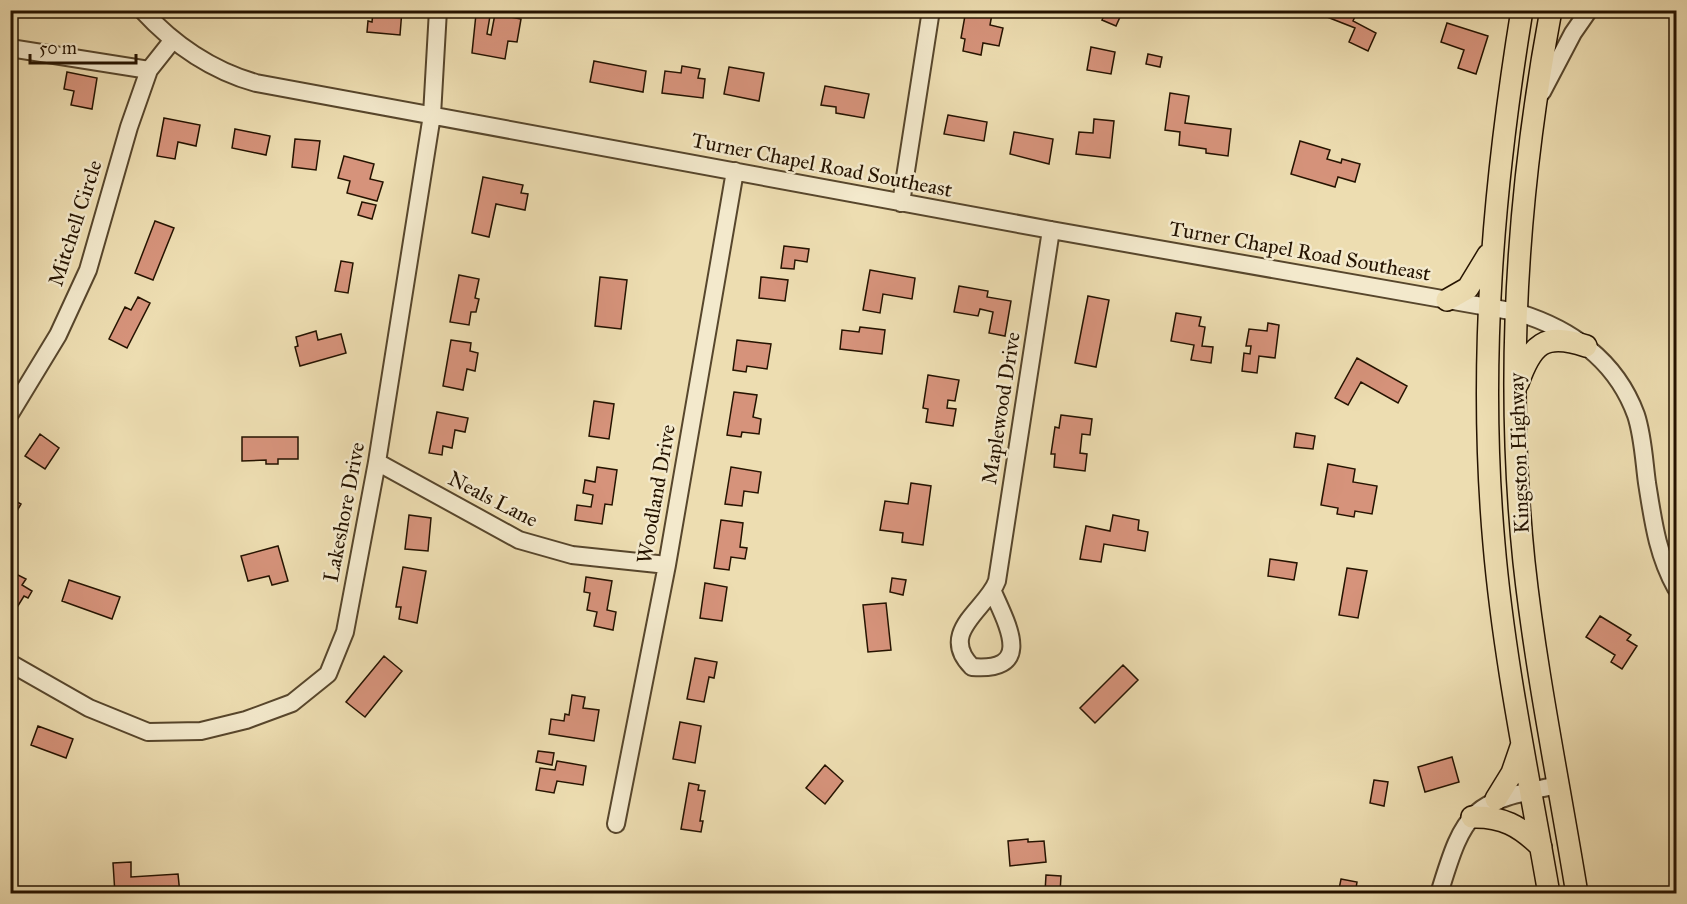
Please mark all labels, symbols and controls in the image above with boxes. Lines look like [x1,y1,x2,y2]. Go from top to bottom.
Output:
scale bar [30,27,136,65]
text: 50 m [39,37,77,59]
street label: Turner Chapel Road Southeast [689,127,955,203]
street label: Mitchell Circle [42,156,108,289]
street label: Turner Chapel Road Southeast [1167,215,1433,287]
street label: Maplewood Drive [976,330,1026,486]
street label: Kingston Highway [1503,371,1535,534]
street label: Woodland Drive [631,422,681,566]
street label: Lakeshore Drive [318,439,370,584]
street label: Neals Lane [444,465,543,533]

